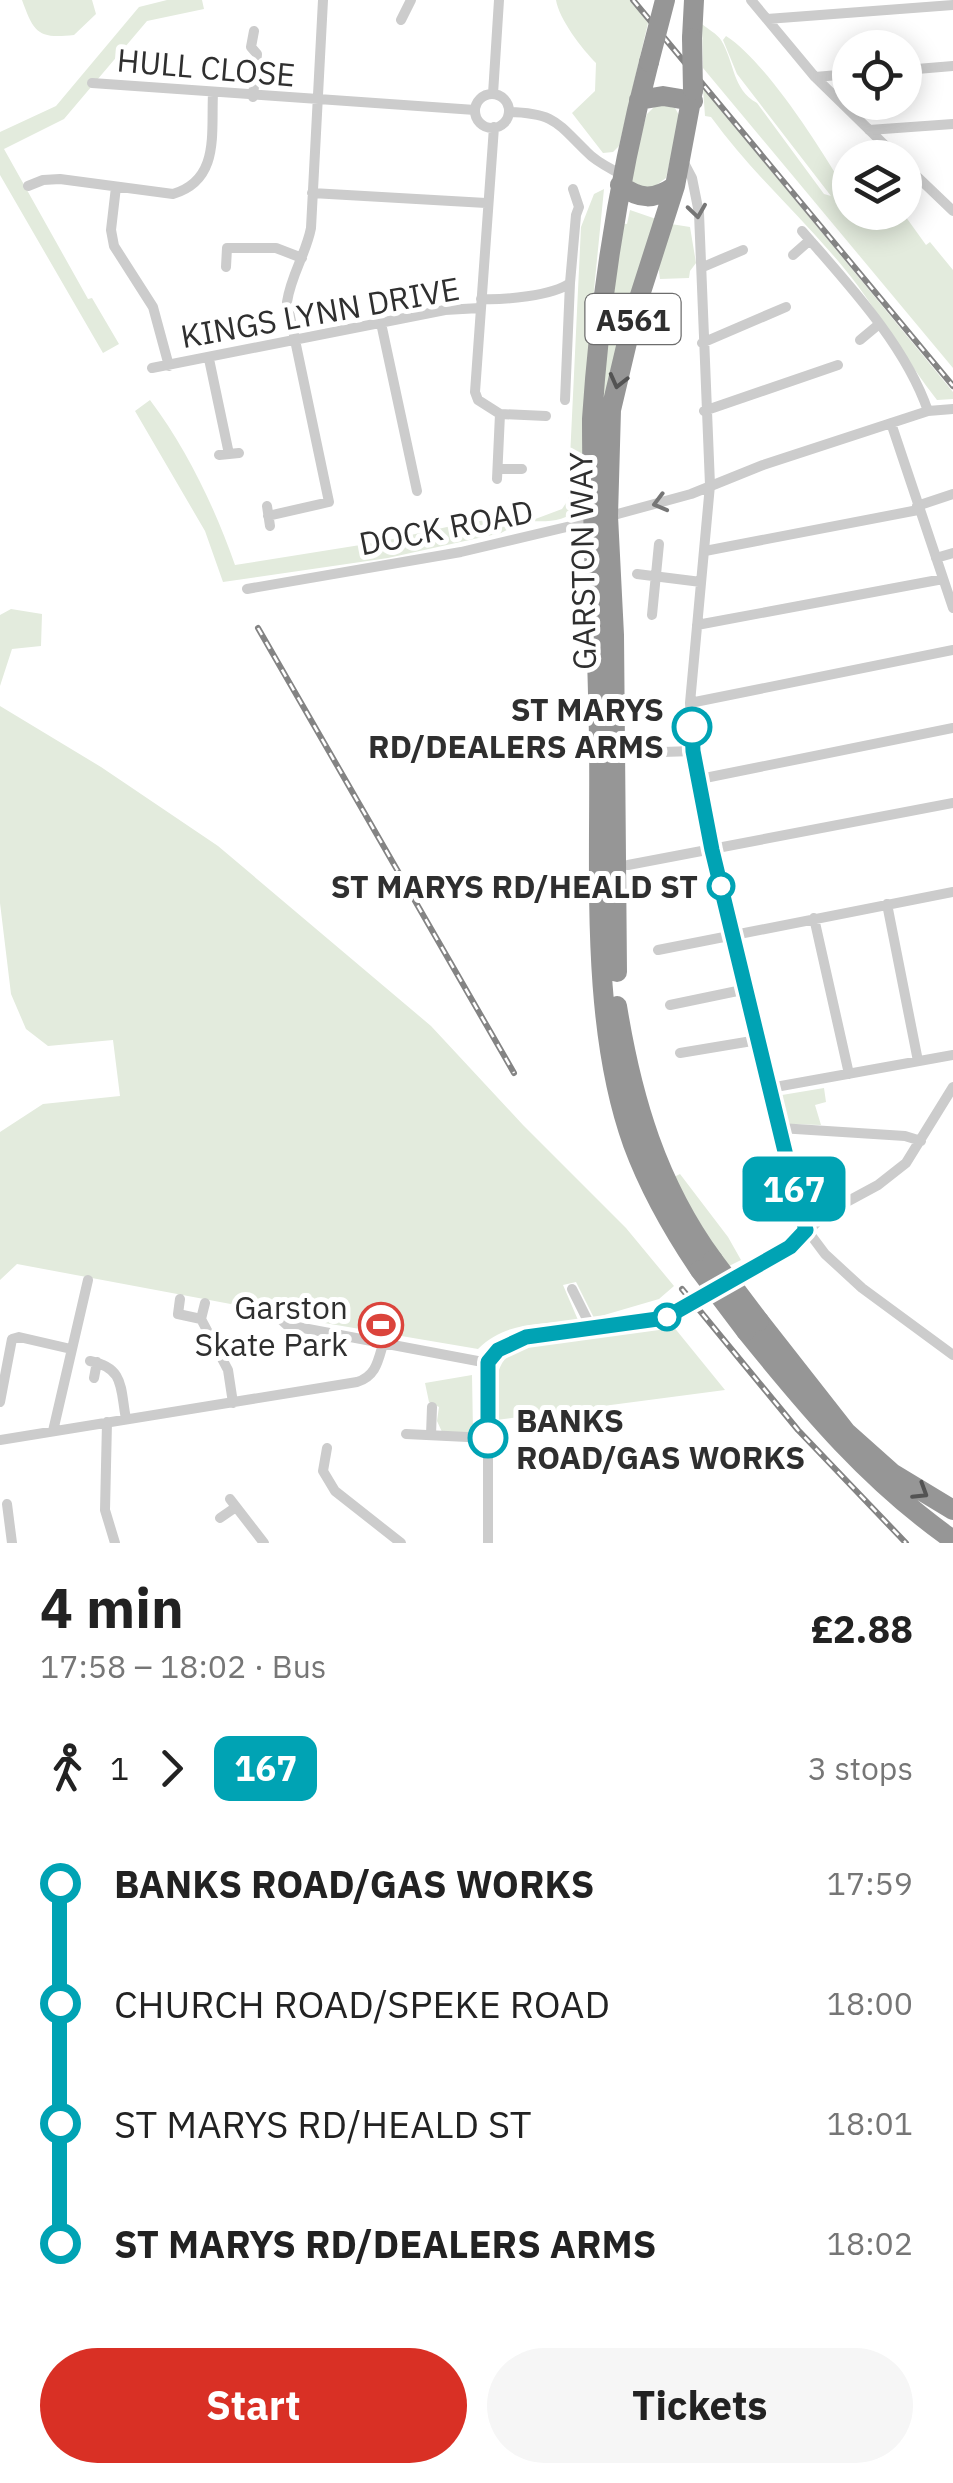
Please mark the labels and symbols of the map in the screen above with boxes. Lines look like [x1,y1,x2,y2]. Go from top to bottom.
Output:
street label: HULL CLOSE [115,38,297,96]
one-way arrow [686,203,707,220]
street label: KINGS LYNN DRIVE [177,267,463,357]
road number: A561 [586,294,680,344]
one-way arrow [609,372,630,389]
street label: GARSTON WAY [559,452,605,670]
street label: DOCK ROAD [356,490,536,564]
one-way arrow [652,491,669,512]
place label: ST MARYS RD/DEALERS ARMS [368,688,664,767]
marker: ST MARYS RD/DEALERS ARMS [673,708,711,746]
place label: ST MARYS RD/HEALD ST [331,865,698,907]
marker: ST MARYS RD/HEALD ST [708,873,734,899]
line badge: 167 [736,1156,852,1222]
place label: Garston Skate Park [195,1286,348,1365]
sports icon: Garston Skate Park [358,1302,404,1348]
unlabelled marker [654,1304,680,1330]
place label: BANKS ROAD/GAS WORKS [516,1399,805,1478]
marker: BANKS ROAD/GAS WORKS [469,1419,507,1457]
one-way arrow [911,1479,929,1498]

